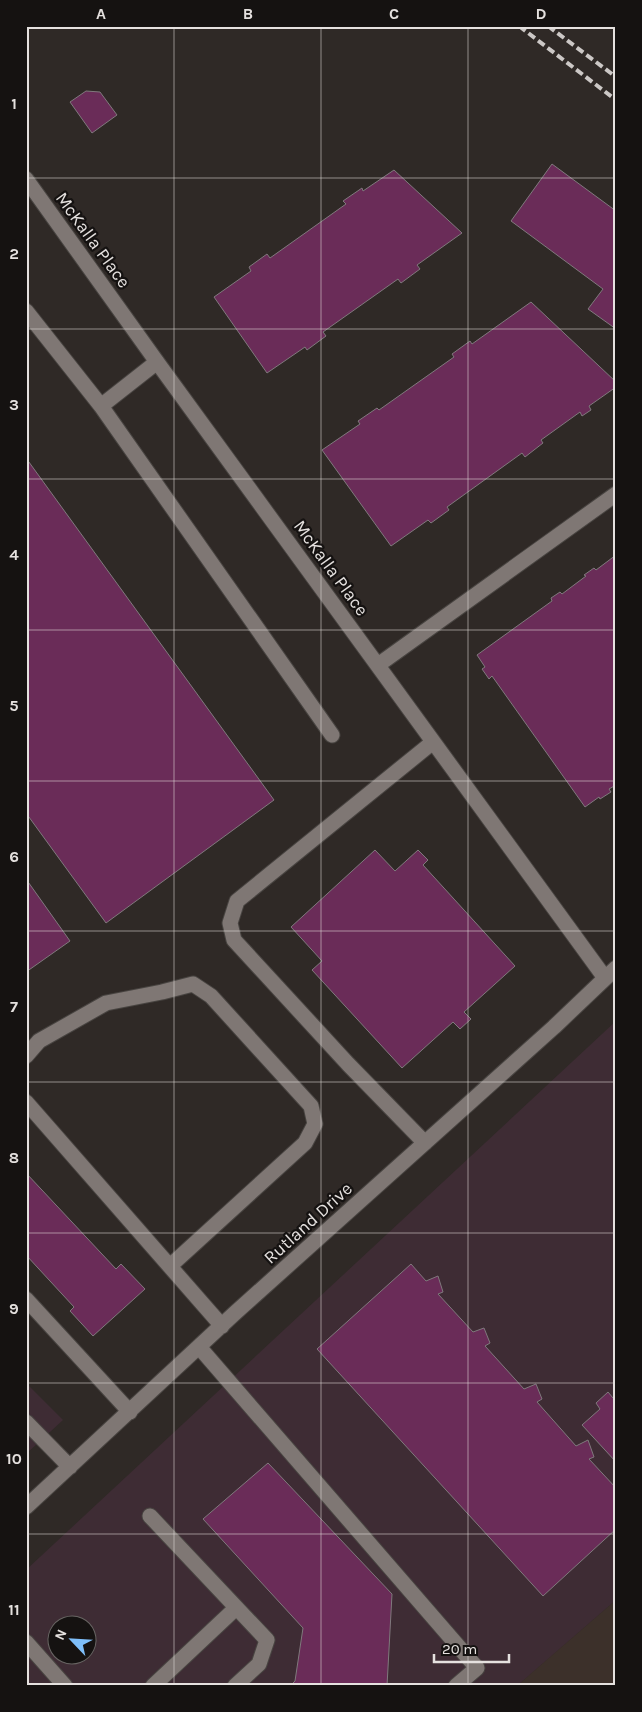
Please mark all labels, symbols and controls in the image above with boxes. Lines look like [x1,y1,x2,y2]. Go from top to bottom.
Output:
text: A [96,4,106,23]
text: B [243,4,253,23]
text: C [389,4,399,23]
text: D [536,4,547,23]
text: 1 [11,94,17,113]
street label: McKalla Place [51,188,135,292]
text: 2 [9,244,19,263]
text: 3 [9,395,19,414]
street label: McKalla Place [289,516,373,620]
text: 4 [9,545,19,564]
text: 5 [9,696,19,715]
text: 6 [9,847,19,866]
text: 7 [10,997,18,1016]
text: 8 [9,1148,19,1167]
street label: Rutland Drive [259,1178,357,1268]
text: 9 [9,1299,19,1318]
text: 10 [6,1449,22,1468]
text: 11 [8,1600,20,1619]
north arrow [48,1614,98,1664]
text: N [51,1627,70,1643]
scale bar [434,1632,510,1664]
text: 20 m [442,1640,477,1658]

